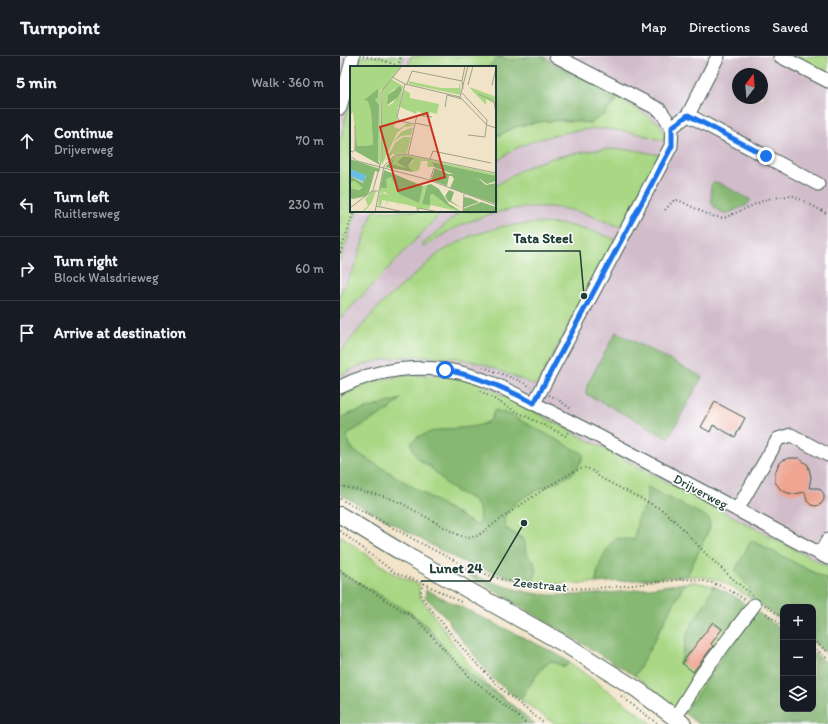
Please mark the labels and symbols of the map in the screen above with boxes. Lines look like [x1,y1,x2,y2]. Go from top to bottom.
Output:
inset map [350,66,496,212]
north arrow [732,68,768,104]
route end [757,147,775,165]
callout: Tata Steel [505,225,580,251]
text: Tata Steel [512,230,574,247]
route start [436,361,454,379]
street label: Drijverweg [671,471,731,512]
callout: Lunet 24 [421,555,490,581]
text: Lunet 24 [429,560,483,577]
street label: Zeestraat [512,574,568,595]

